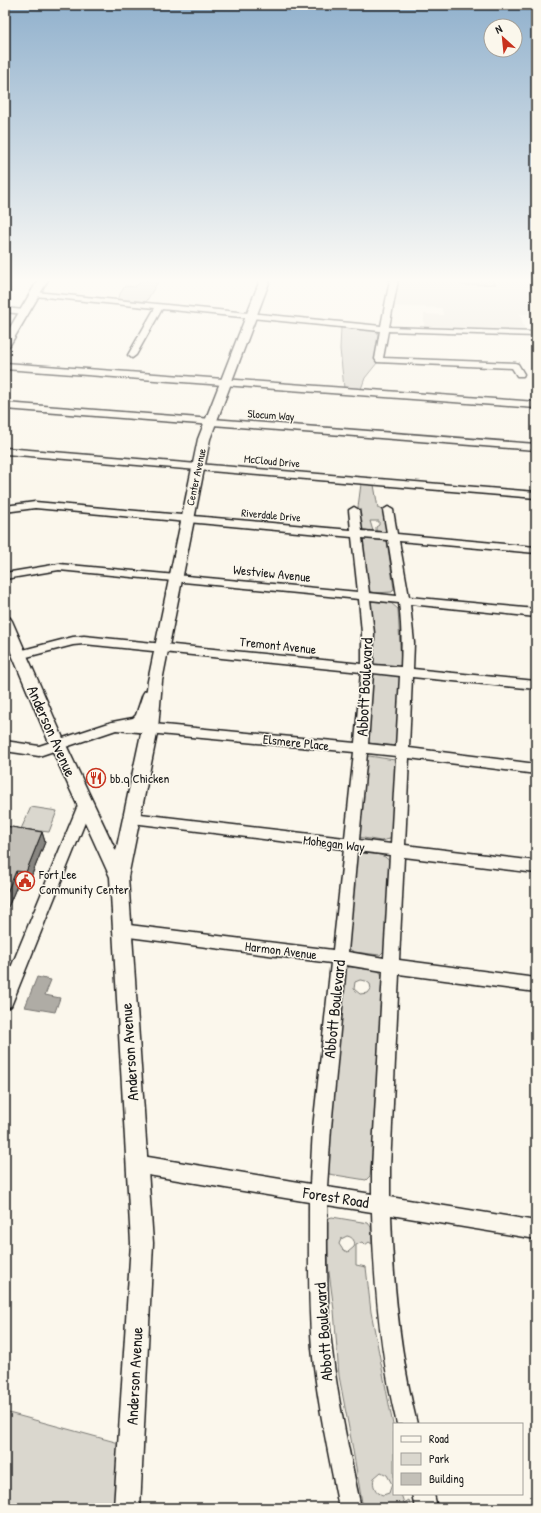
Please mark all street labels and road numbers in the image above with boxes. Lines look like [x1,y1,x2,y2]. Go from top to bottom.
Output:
street label: Slocum Way [247,406,295,424]
street label: Center Avenue [183,446,209,507]
street label: McCloud Drive [243,452,301,470]
street label: Riverdale Drive [241,505,302,525]
street label: Westview Avenue [232,560,312,586]
street label: Tremont Avenue [239,632,317,658]
street label: Abbott Boulevard [350,637,378,737]
street label: Anderson Avenue [22,682,82,781]
street label: Elsmere Place [262,730,330,754]
street label: Mohegan Way [302,830,366,856]
street label: Harmon Avenue [244,937,318,963]
street label: Abbott Boulevard [318,959,350,1059]
street label: Anderson Avenue [115,1002,143,1102]
street label: Forest Road [300,1181,371,1213]
street label: Abbott Boulevard [309,1282,337,1382]
street label: Anderson Avenue [120,1326,148,1425]

